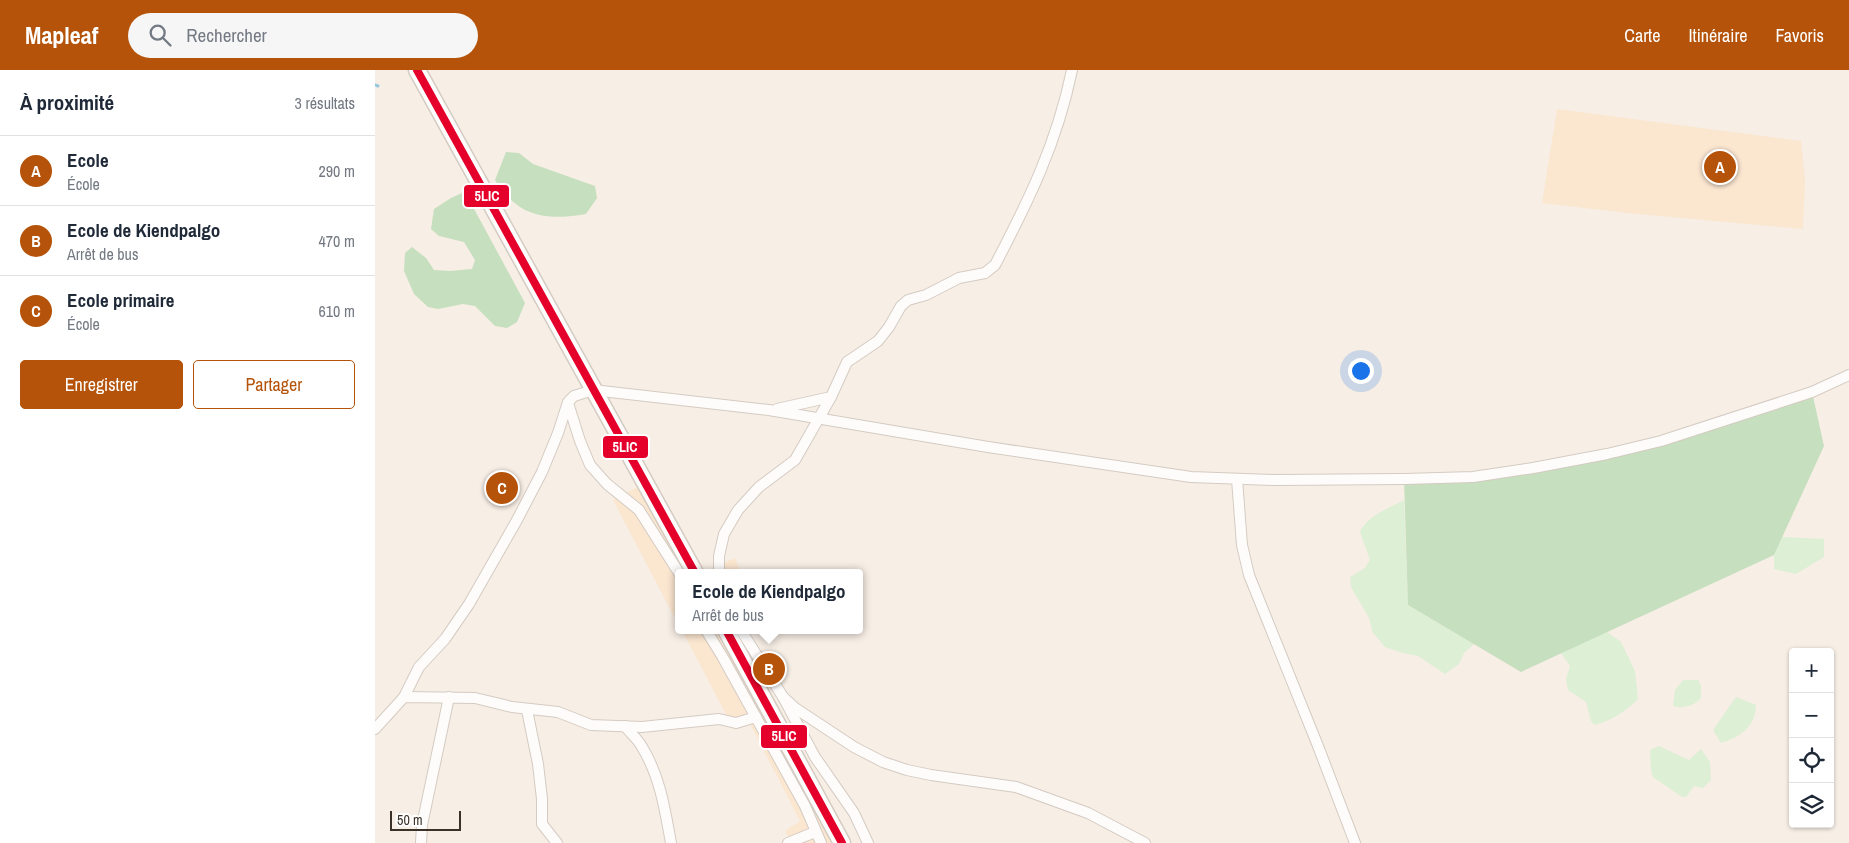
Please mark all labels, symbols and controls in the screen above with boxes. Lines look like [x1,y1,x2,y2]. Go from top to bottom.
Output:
search box [128,13,478,58]
text: Mapleaf [25,19,98,51]
icon: search [146,21,174,49]
text: Rechercher [186,22,267,48]
text: Carte [1624,23,1660,48]
text: Itinéraire [1688,23,1748,48]
text: Favoris [1776,23,1824,48]
text: À proximité [20,88,114,117]
text: 3 résultats [294,92,355,114]
text: Ecole [67,147,109,173]
pin: A [1704,148,1736,186]
text: A [31,160,41,182]
text: 290 m [319,160,355,182]
text: École [67,173,100,195]
line badge: 5LIC [463,184,510,208]
text: 5LIC [475,187,499,205]
text: Ecole de Kiendpalgo [67,217,220,243]
text: B [31,230,41,252]
text: 470 m [319,230,355,252]
text: Arrêt de bus [67,243,138,265]
text: Ecole primaire [67,287,174,313]
text: C [31,300,41,322]
text: 610 m [319,300,355,322]
text: École [67,313,100,335]
your location [1348,358,1374,384]
button: Enregistrer [20,360,183,409]
button: Partager [193,360,355,409]
line badge: 5LIC [602,435,649,459]
text: 5LIC [613,438,637,456]
pin: C [486,469,518,507]
popup [675,569,863,634]
text: Ecole de Kiendpalgo [692,578,846,604]
text: Arrêt de bus [692,604,764,626]
map controls [1789,648,1834,828]
button: + [1789,648,1834,693]
pin: B [753,650,785,688]
button: − [1789,693,1834,738]
line badge: 5LIC [760,724,808,749]
text: 5LIC [772,727,796,745]
button: locate [1789,738,1834,783]
button: layers [1789,783,1834,828]
scale bar [390,808,461,831]
text: 50 m [397,811,423,829]

